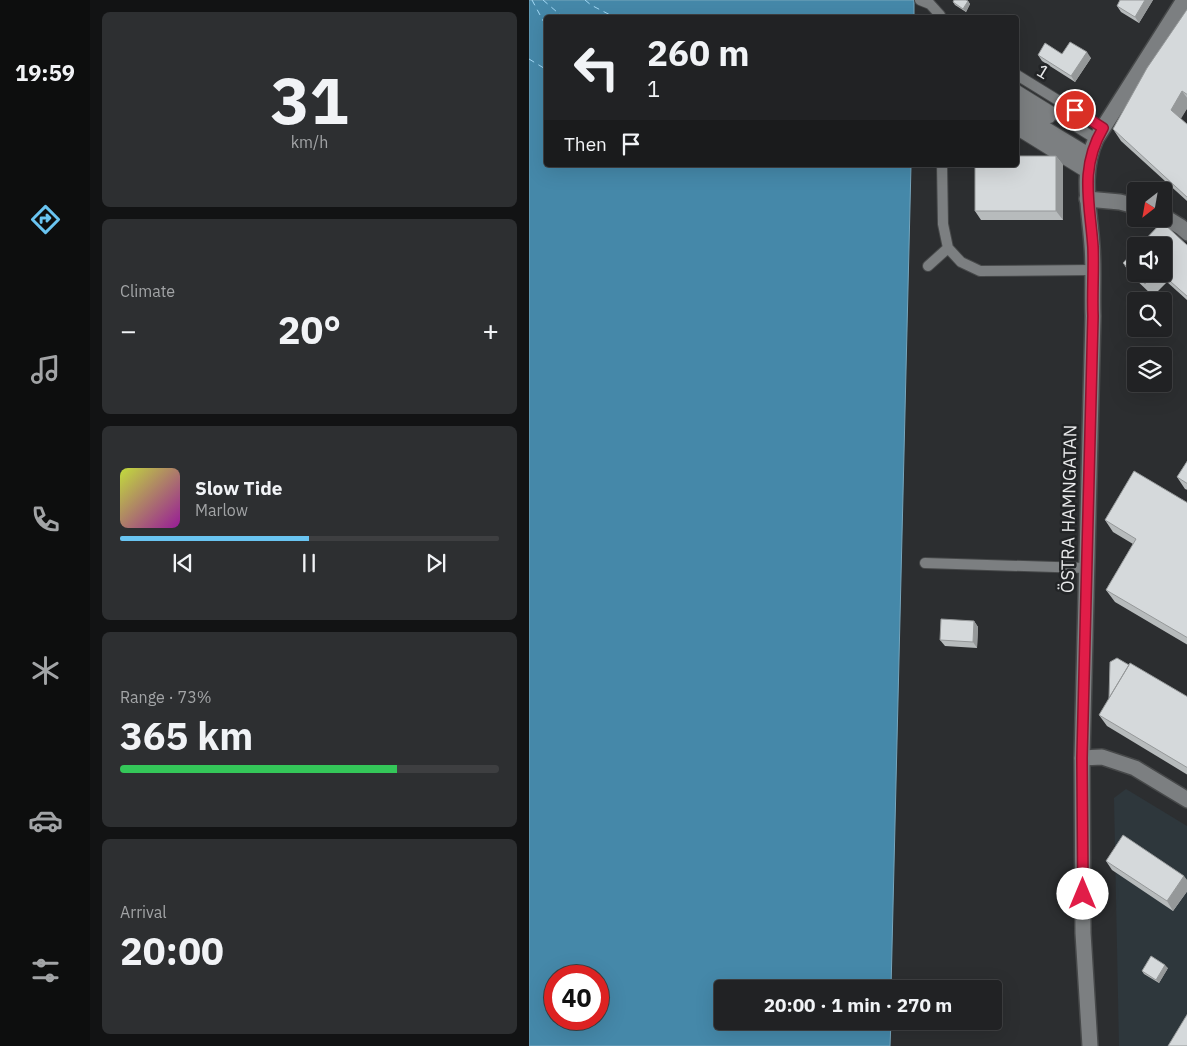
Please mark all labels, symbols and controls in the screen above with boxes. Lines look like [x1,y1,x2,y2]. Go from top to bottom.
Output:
text: 260 m [647,30,750,76]
icon: left [564,35,629,100]
text: 31 [270,57,349,142]
text: 19:59 [15,58,75,87]
street label: 1 [1033,59,1054,84]
text: 1 [647,74,660,103]
pin [1054,89,1096,131]
icon: arrive [1061,96,1089,124]
icon: arrive [617,130,645,158]
text: km/h [291,132,328,152]
text: Then [564,132,607,156]
north arrow [1127,182,1171,228]
map controls [1127,182,1172,392]
icon: directions [28,202,63,237]
button: sound [1127,237,1172,282]
text: Climate [120,281,175,301]
button: search [1127,292,1172,337]
text: 20° [278,305,341,354]
text: − [120,312,137,349]
text: + [482,312,499,349]
button: layers [1127,347,1172,392]
icon: music [28,352,63,387]
street label: ÖSTRA HAMNGATAN [1056,425,1081,593]
text: Slow Tide [195,476,282,500]
text: Marlow [195,500,248,520]
icon: phone [28,502,63,537]
icon: previous [169,549,197,577]
icon: pause [295,549,323,577]
icon: next [422,549,450,577]
icon: climate [28,653,63,688]
text: Range · 73% [120,687,212,707]
text: 365 km [120,711,253,760]
icon: car [28,803,63,838]
position arrow [1056,867,1108,919]
text: Arrival [120,902,167,922]
text: 20:00 [120,926,224,975]
icon: filters [28,953,63,988]
speed limit sign: 40 [544,965,609,1030]
text: 20:00 · 1 min · 270 m [764,993,952,1017]

